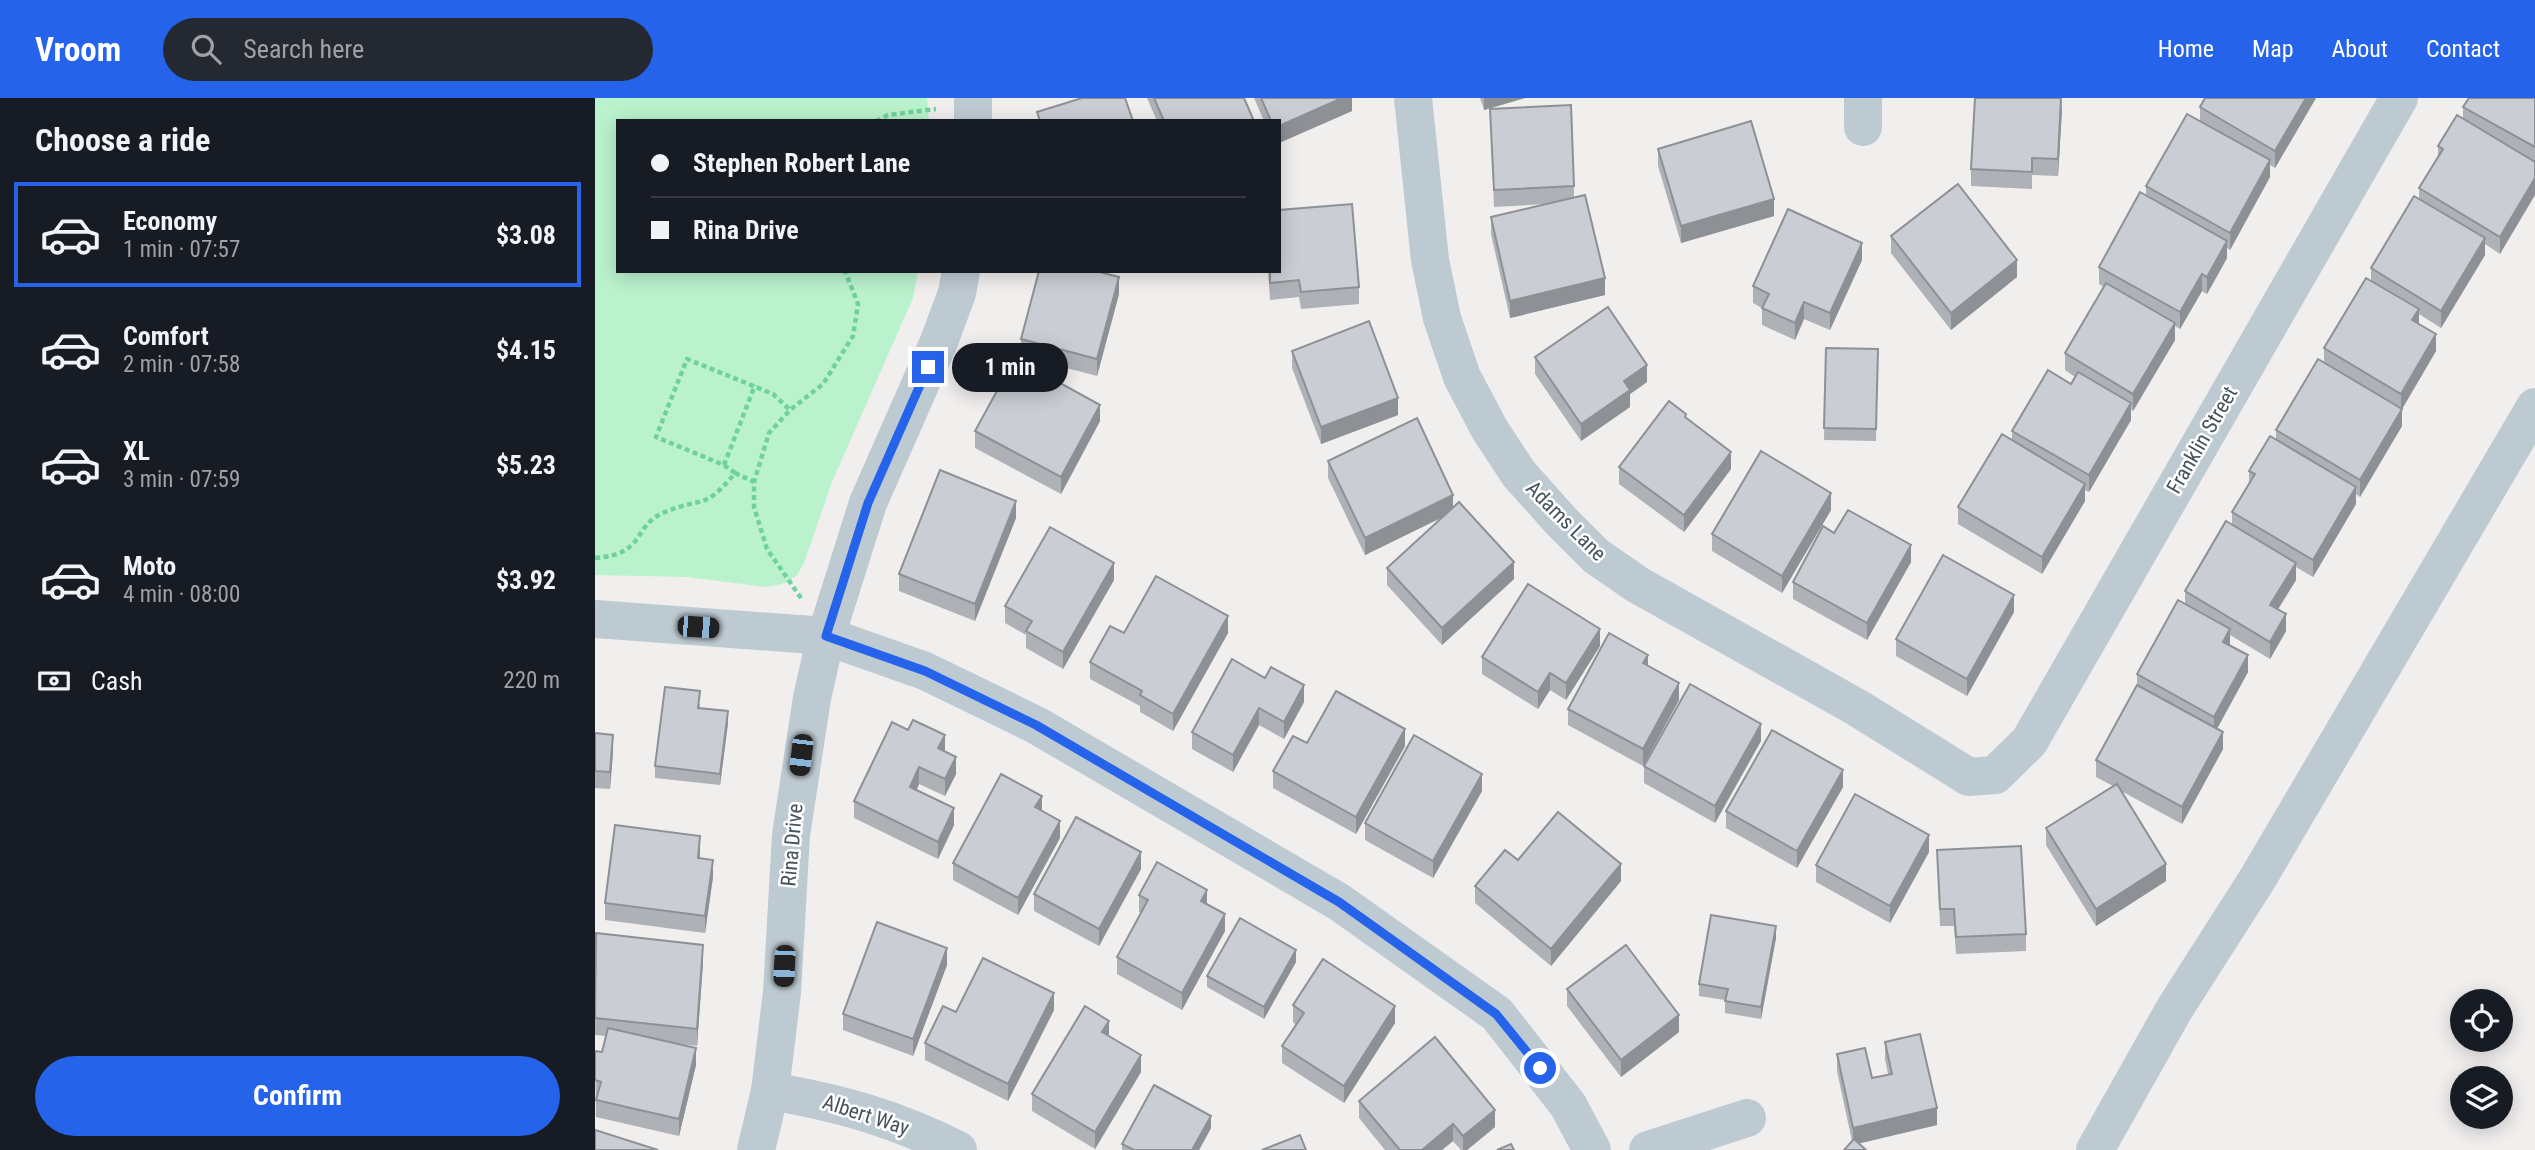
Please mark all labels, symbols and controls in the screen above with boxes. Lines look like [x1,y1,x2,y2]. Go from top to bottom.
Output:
search box [163,18,653,81]
text: Vroom [35,30,121,69]
icon: search [187,30,225,68]
text: Search here [243,34,364,64]
text: Home [2158,35,2214,63]
text: Map [2252,35,2294,63]
text: About [2332,35,2388,63]
text: Contact [2426,35,2500,63]
text: Choose a ride [35,121,210,159]
text: Stephen Robert Lane [693,148,910,178]
icon: car [39,203,102,266]
text: Economy [123,206,217,236]
text: Rina Drive [693,215,799,245]
text: $3.08 [496,220,556,250]
text: 1 min · 07:57 [123,236,240,263]
icon: car [39,318,102,381]
text: Comfort [123,321,209,351]
text: $4.15 [496,335,556,365]
callout: 1 min [953,342,1068,392]
text: 2 min · 07:58 [123,351,240,378]
route end [912,351,944,383]
text: 1 min [984,354,1036,381]
street label: Franklin Street [2162,382,2242,498]
icon: car [39,433,102,496]
text: XL [123,436,150,466]
text: $5.23 [496,450,556,480]
text: 3 min · 07:59 [123,466,240,493]
street label: Adams Lane [1521,476,1611,566]
icon: car [39,548,102,611]
text: Moto [123,551,176,581]
text: $3.92 [496,565,556,595]
text: 4 min · 08:00 [123,581,240,608]
car [677,615,720,639]
icon: cash [35,662,73,700]
text: Cash [91,666,143,696]
text: 220 m [503,667,560,694]
car [789,733,814,777]
street label: Rina Drive [776,803,808,887]
car [773,944,796,988]
map controls [2450,989,2513,1129]
button: locate [2450,989,2513,1052]
route start [1524,1052,1556,1084]
button: Confirm [35,1056,560,1136]
button: layers [2450,1066,2513,1129]
street label: Albert Way [820,1090,912,1140]

